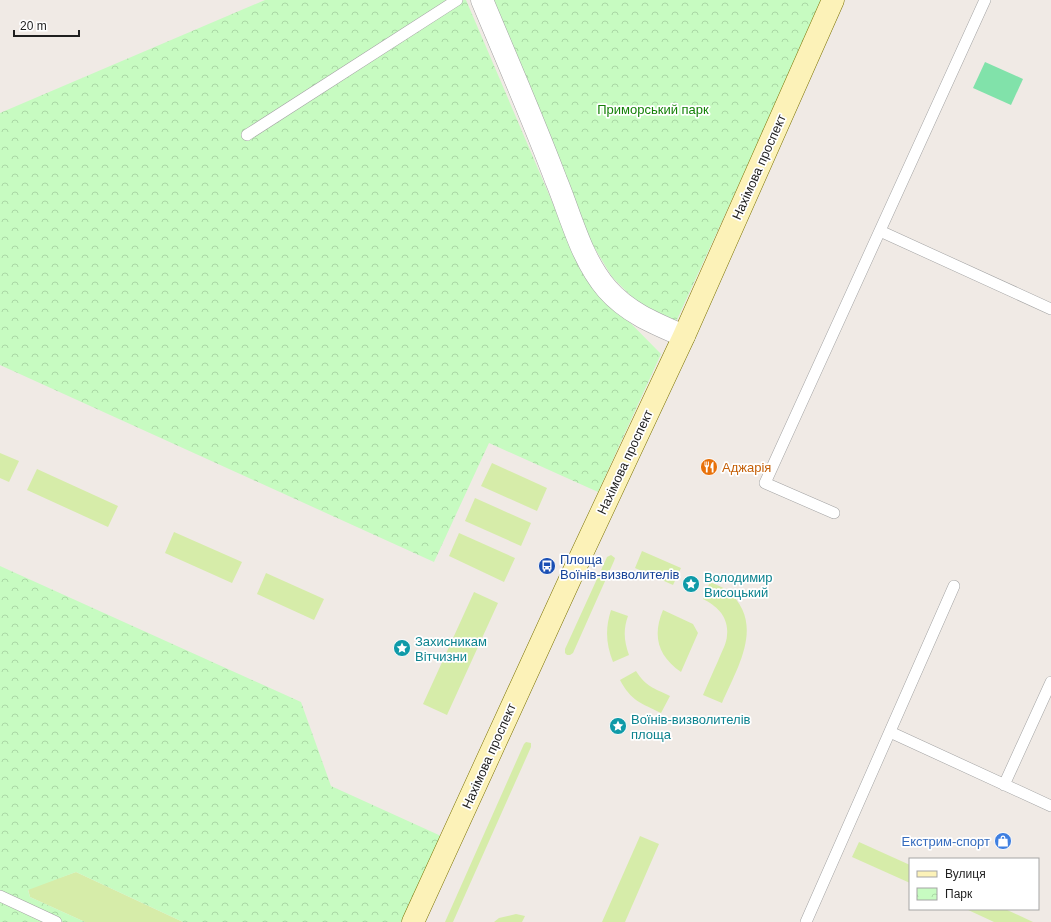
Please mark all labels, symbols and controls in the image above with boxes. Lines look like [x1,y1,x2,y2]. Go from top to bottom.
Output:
scale bar [14,12,79,38]
text: 20 m [20,19,47,33]
park label: Приморський парк [597,102,709,117]
street label: Нахімова проспект [729,112,789,222]
street label: Нахімова проспект [594,407,656,517]
restaurant icon: Аджарія [699,457,719,477]
place label: Аджарія [722,460,771,475]
place label: Площа Воїнів-визволителів [560,552,680,582]
bus stop icon: Площа Воїнів-визволителів [537,556,557,576]
place label: Володимир Висоцький [704,570,773,600]
place icon: Володимир Висоцький [681,574,701,594]
place label: Захисникам Вітчизни [415,634,487,664]
place icon: Захисникам Вітчизни [392,638,412,658]
street label: Нахімова проспект [459,701,519,811]
place label: Воїнів-визволителів площа [631,712,751,742]
place icon: Воїнів-визволителів площа [608,716,628,736]
shop icon: Екстрим-спорт [993,831,1013,851]
place label: Екстрим-спорт [902,834,990,849]
legend [909,858,1039,910]
text: Вулиця [945,867,986,881]
text: Парк [945,887,973,901]

